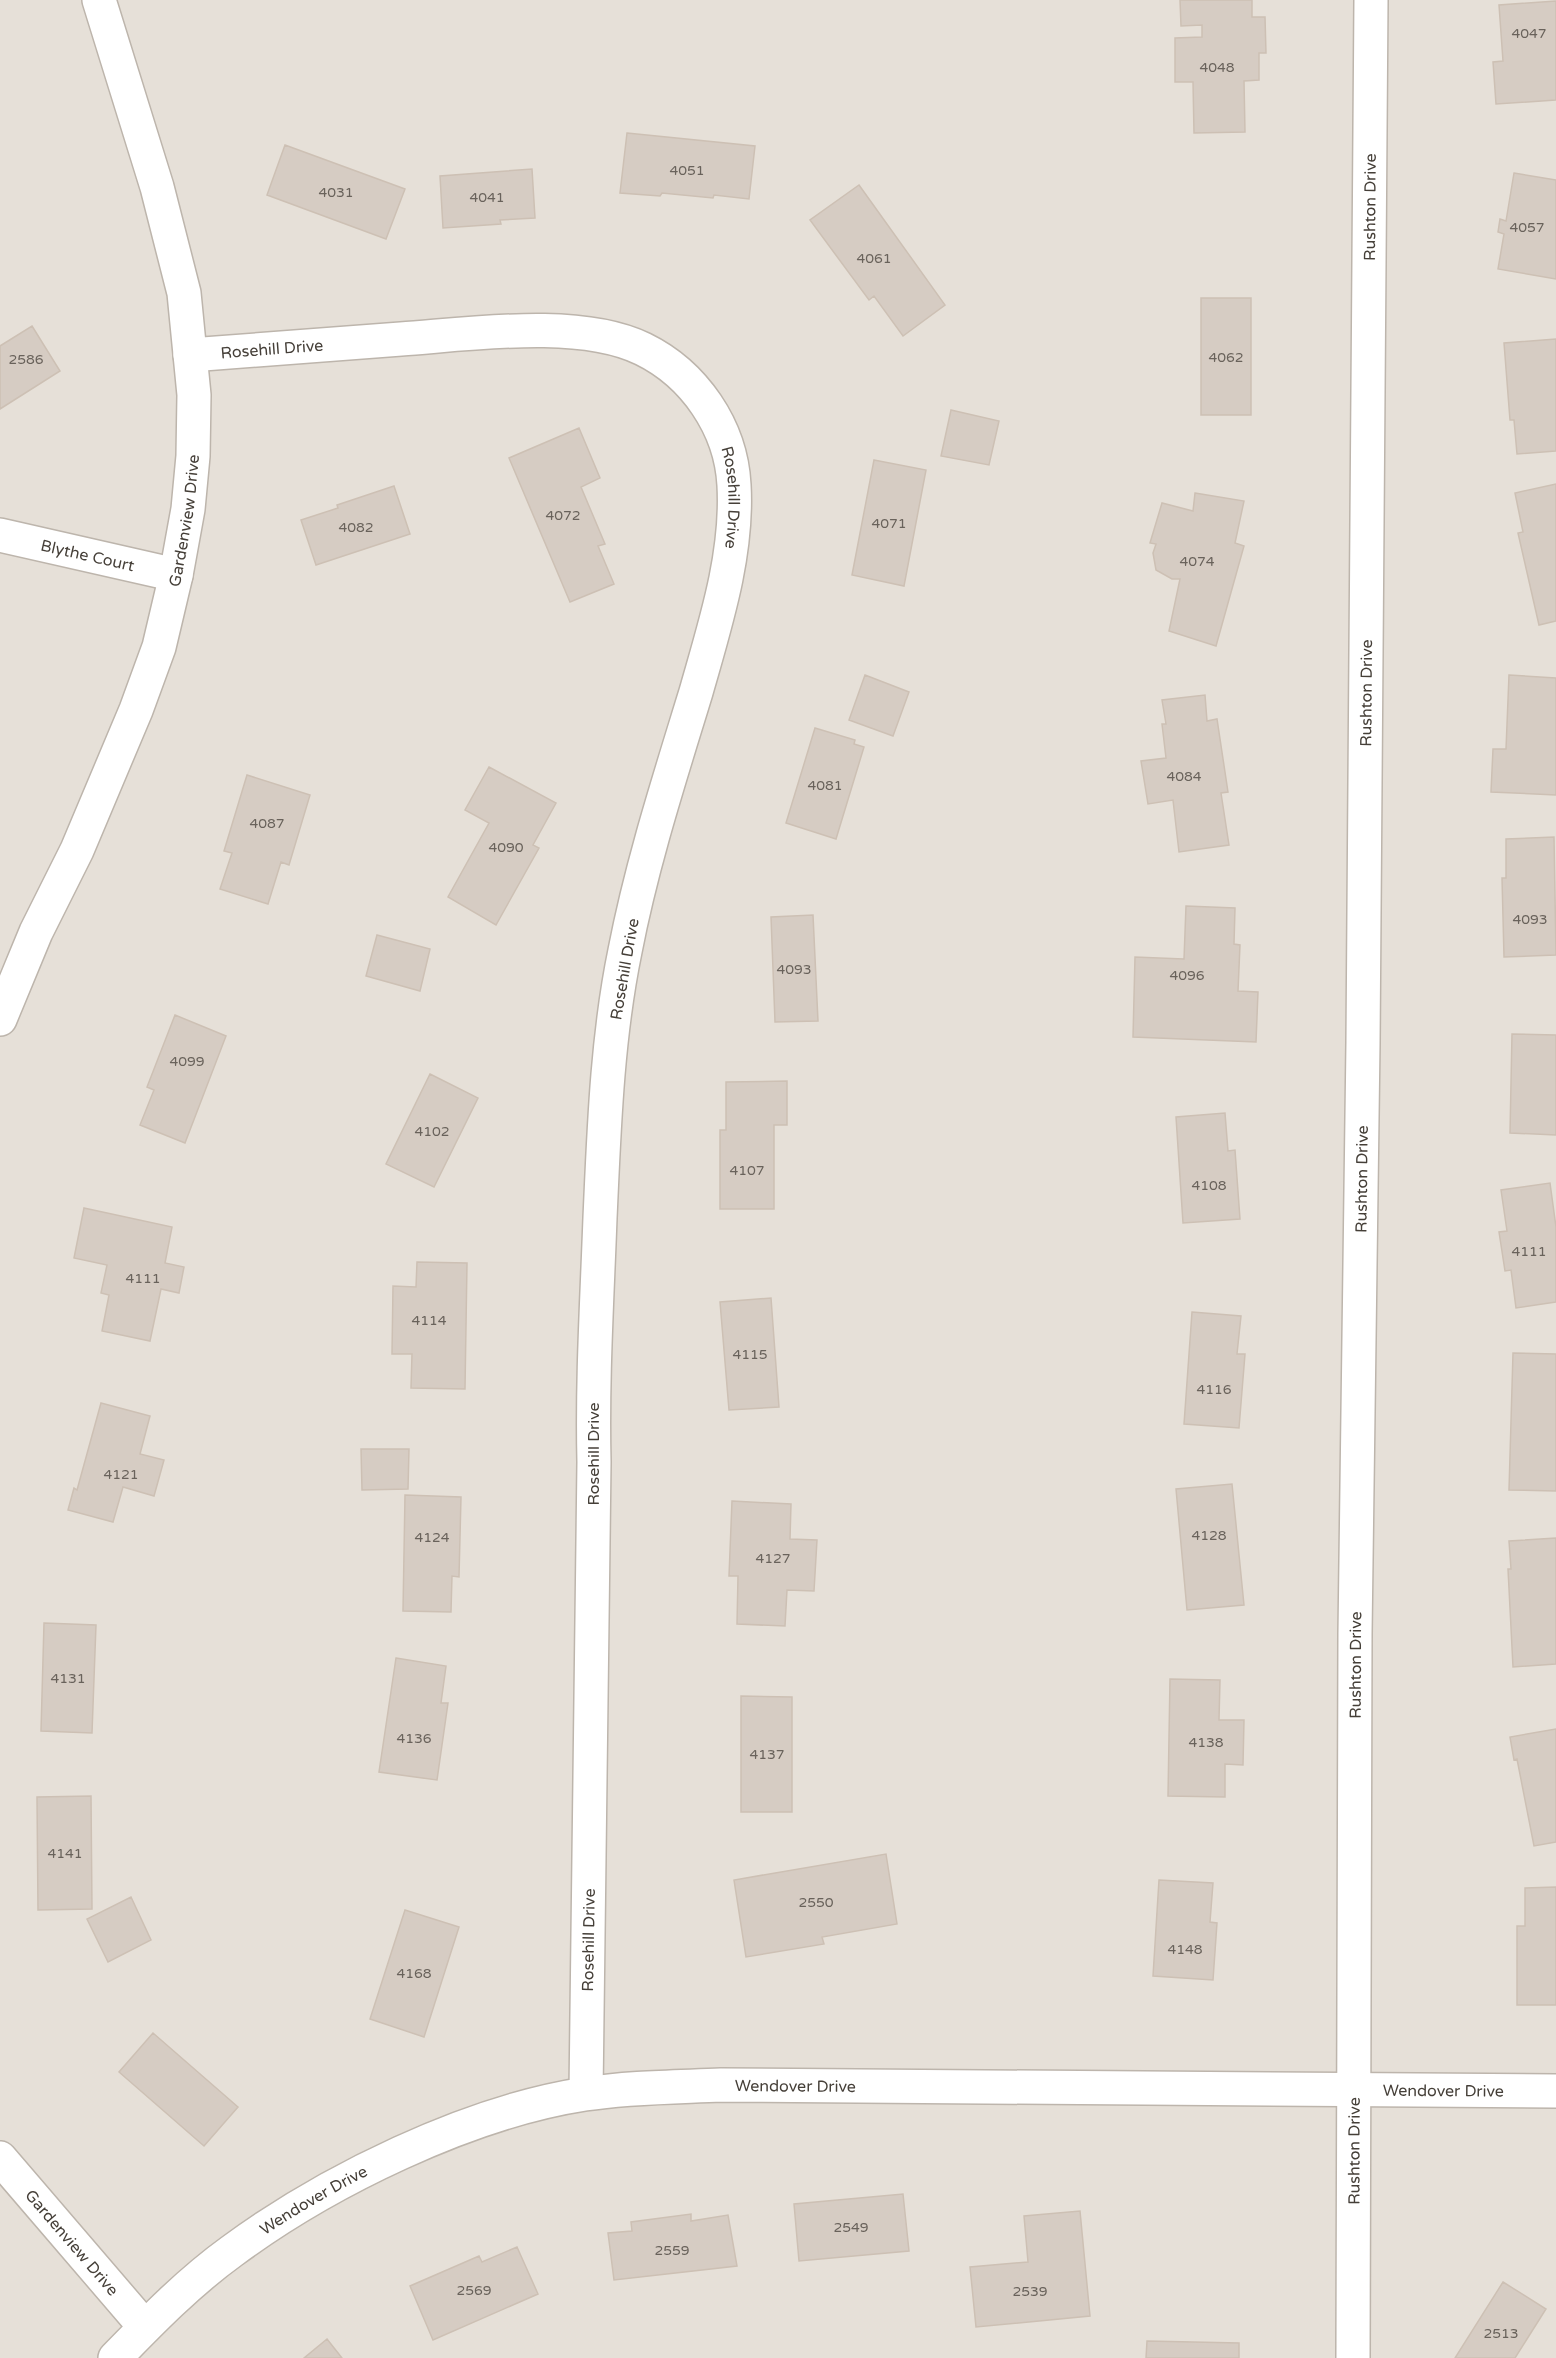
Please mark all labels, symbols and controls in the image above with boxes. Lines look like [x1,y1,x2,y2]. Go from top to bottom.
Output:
house number: 4047 [1511,25,1547,42]
house number: 4048 [1199,59,1235,76]
street label: Rushton Drive [1360,153,1381,261]
house number: 4051 [669,162,705,179]
house number: 4031 [318,184,354,201]
house number: 4041 [469,189,505,206]
house number: 4057 [1509,219,1545,236]
house number: 4061 [856,250,892,267]
street label: Rosehill Drive [220,336,324,363]
house number: 4062 [1208,349,1244,366]
house number: 2586 [8,351,44,368]
street label: Rosehill Drive [716,444,743,550]
street label: Gardenview Drive [165,454,204,589]
house number: 4072 [545,507,581,524]
house number: 4071 [871,515,907,532]
house number: 4082 [338,519,374,536]
street label: Blythe Court [39,536,136,576]
house number: 4074 [1179,553,1215,570]
street label: Rushton Drive [1356,639,1377,747]
house number: 4084 [1166,768,1202,785]
house number: 4081 [807,777,843,794]
house number: 4087 [249,815,285,832]
house number: 4090 [488,839,524,856]
house number: 4093 [1512,911,1548,928]
street label: Rosehill Drive [606,917,644,1022]
house number: 4093 [776,961,812,978]
house number: 4096 [1169,967,1205,984]
house number: 4099 [169,1053,205,1070]
house number: 4102 [414,1123,450,1140]
street label: Rushton Drive [1351,1125,1373,1233]
house number: 4107 [729,1162,765,1179]
house number: 4108 [1191,1177,1227,1194]
house number: 4111 [1511,1243,1547,1260]
house number: 4111 [125,1270,161,1287]
house number: 4114 [411,1312,447,1329]
house number: 4115 [732,1346,768,1363]
house number: 4116 [1196,1381,1232,1398]
street label: Rosehill Drive [584,1402,604,1506]
house number: 4121 [103,1466,139,1483]
house number: 4128 [1191,1527,1227,1544]
house number: 4124 [414,1529,450,1546]
house number: 4127 [755,1550,791,1567]
street label: Rushton Drive [1346,1611,1366,1719]
house number: 4131 [50,1670,86,1687]
house number: 4136 [396,1730,432,1747]
house number: 4138 [1188,1734,1224,1751]
house number: 4137 [749,1746,785,1763]
house number: 4141 [47,1845,83,1862]
street label: Rosehill Drive [578,1888,600,1992]
house number: 2550 [798,1894,834,1911]
house number: 4148 [1167,1941,1203,1958]
house number: 4168 [396,1965,432,1982]
street label: Wendover Drive [735,2076,856,2097]
street label: Wendover Drive [1383,2081,1504,2102]
street label: Rushton Drive [1344,2097,1365,2205]
street label: Wendover Drive [256,2162,371,2240]
street label: Gardenview Drive [20,2186,123,2300]
house number: 2549 [833,2219,869,2236]
house number: 2559 [654,2242,690,2259]
house number: 2569 [456,2282,492,2299]
house number: 2539 [1012,2283,1048,2300]
house number: 2513 [1483,2325,1519,2342]

